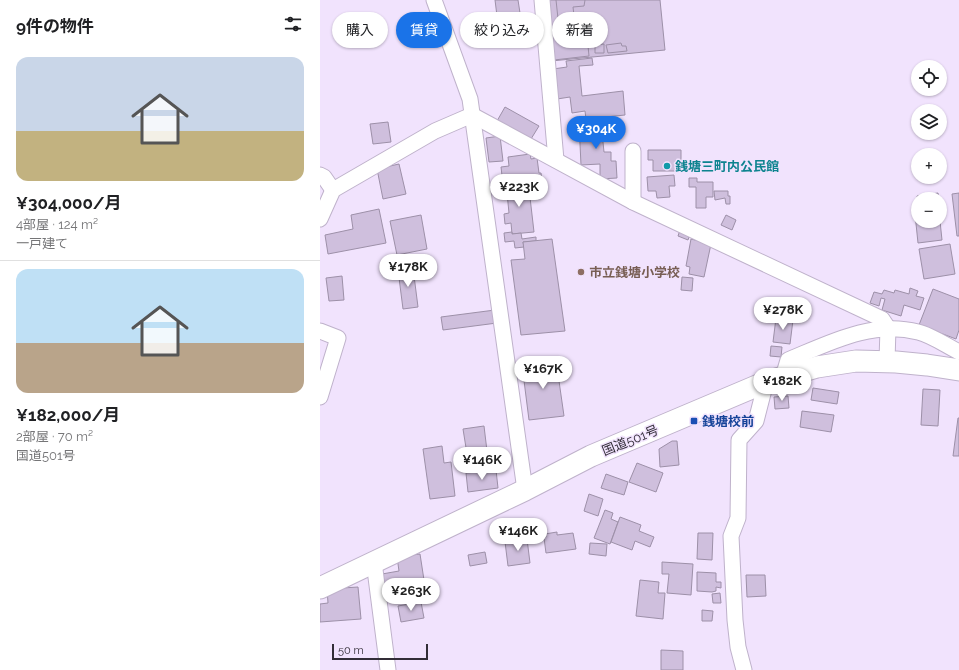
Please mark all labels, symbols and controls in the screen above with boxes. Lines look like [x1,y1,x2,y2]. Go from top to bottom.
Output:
chip: 購入 [332,12,388,48]
chip: 賃貸 [396,12,452,48]
chip: 絞り込み [460,12,544,48]
chip: 新着 [552,12,608,48]
icon: filters [282,13,304,35]
text: 9件の物件 [16,16,94,36]
map controls [911,60,947,228]
button: locate [911,60,947,96]
icon: home [124,83,196,155]
button: layers [911,104,947,140]
pin: ¥304K [568,116,624,150]
text: ¥304K [576,121,616,136]
button: + [911,148,947,184]
place label: 銭塘三町内公民館 [675,159,779,174]
marker: 銭塘三町内公民館 [662,161,672,171]
pin: ¥223K [491,174,547,208]
text: ¥223K [499,179,539,194]
button: − [911,192,947,228]
text: ¥304,000/月 [16,193,122,213]
text: 4部屋 · 124 m² [16,217,98,232]
text: 一戸建て [16,236,68,251]
pin: ¥178K [380,254,436,288]
text: ¥178K [388,259,428,274]
place label: 市立銭塘小学校 [589,265,680,280]
marker: 市立銭塘小学校 [576,267,586,277]
icon: home [124,295,196,367]
pin: ¥278K [755,297,811,331]
text: ¥278K [763,302,803,317]
pin: ¥167K [515,356,571,390]
text: ¥167K [523,361,563,376]
pin: ¥182K [754,368,810,402]
text: ¥182K [762,373,802,388]
text: ¥182,000/月 [16,405,120,425]
place label: 銭塘校前 [702,414,754,429]
marker: 銭塘校前 [689,416,699,426]
street label: 国道501号 [600,422,661,459]
text: 2部屋 · 70 m² [16,429,93,444]
pin: ¥146K [454,447,510,481]
text: 国道501号 [16,448,76,463]
text: ¥146K [462,452,502,467]
pin: ¥146K [490,518,546,552]
text: ¥146K [498,523,538,538]
pin: ¥263K [383,578,439,612]
text: ¥263K [391,583,431,598]
scale bar [332,642,428,661]
text: 50 m [338,644,364,657]

